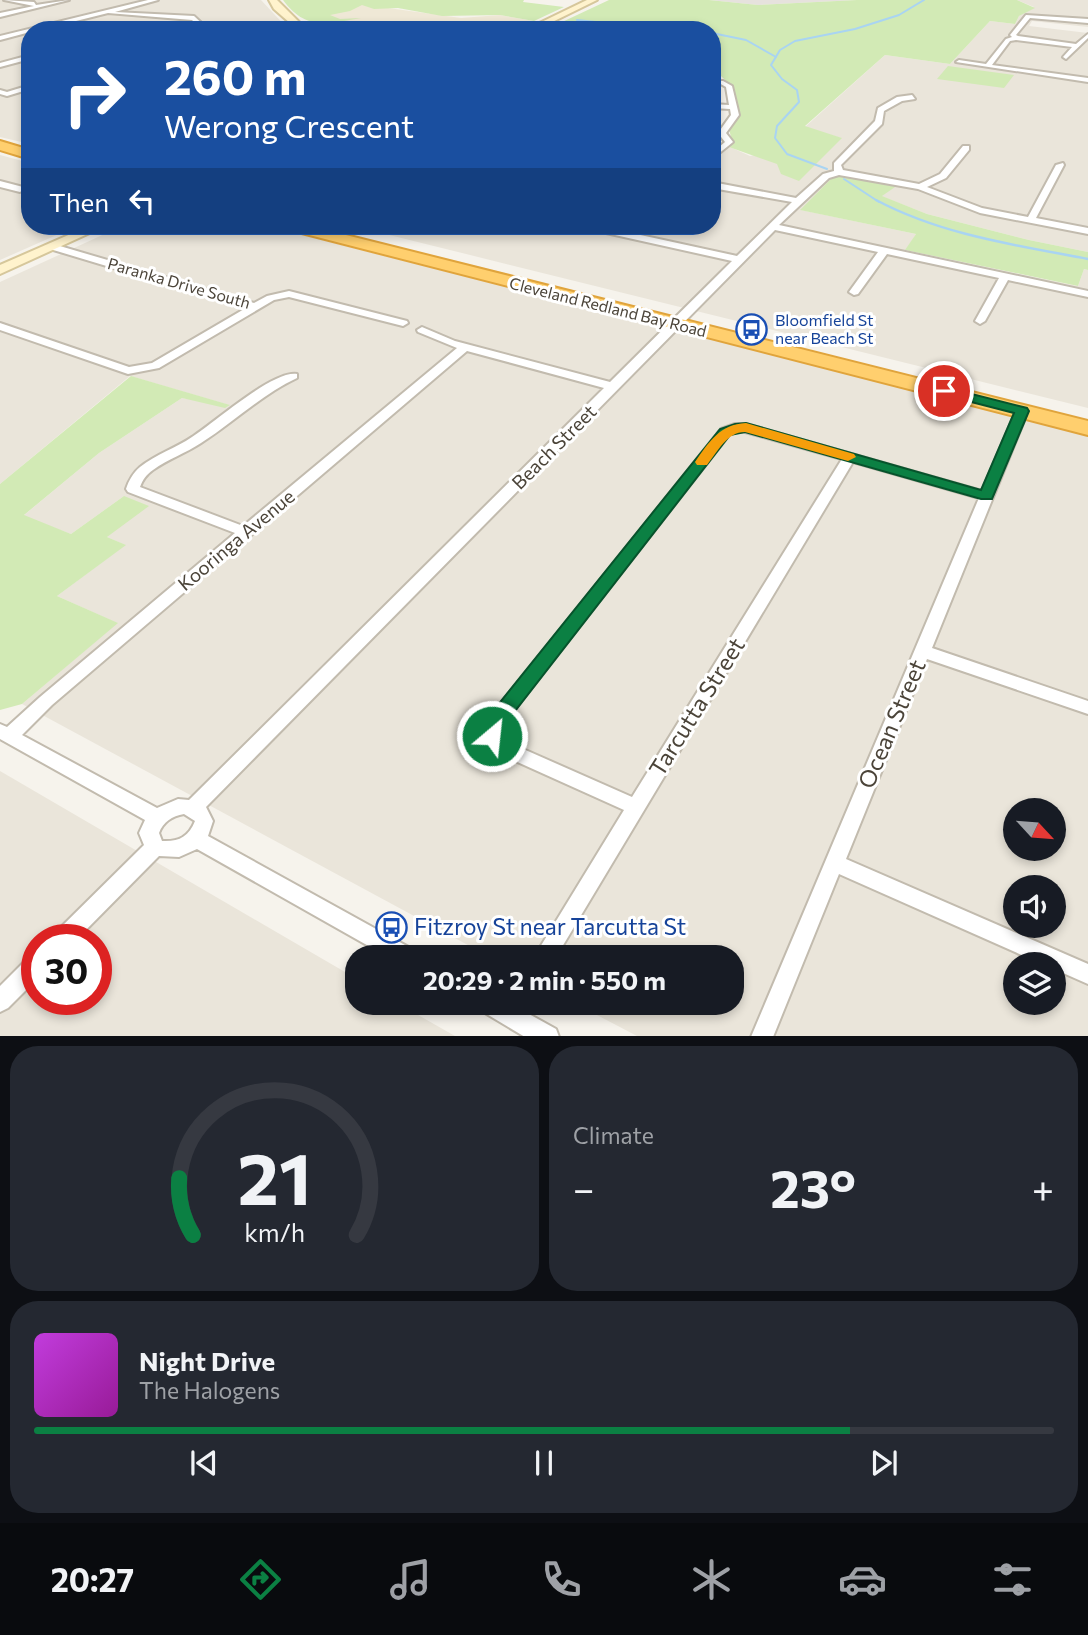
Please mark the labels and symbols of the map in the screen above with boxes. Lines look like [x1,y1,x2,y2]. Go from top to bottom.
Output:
street label: Paranka Drive South [106,253,253,312]
street label: Cleveland Redland Bay Road [508,273,709,340]
place label: Bloomfield St near Beach St [775,310,874,347]
bus stop icon: Bloomfield St near Beach St [735,312,769,346]
pin [914,361,974,421]
street label: Beach Street [507,400,601,494]
street label: Kooringa Avenue [173,484,299,595]
street label: Tarcutta Street [642,632,750,781]
street label: Ocean Street [851,655,931,792]
position arrow [455,699,529,773]
north arrow [1003,798,1066,861]
bus stop icon: Fitzroy St near Tarcutta St [374,910,408,944]
place label: Fitzroy St near Tarcutta St [414,912,686,940]
speed limit sign: 30 [21,924,112,1015]

